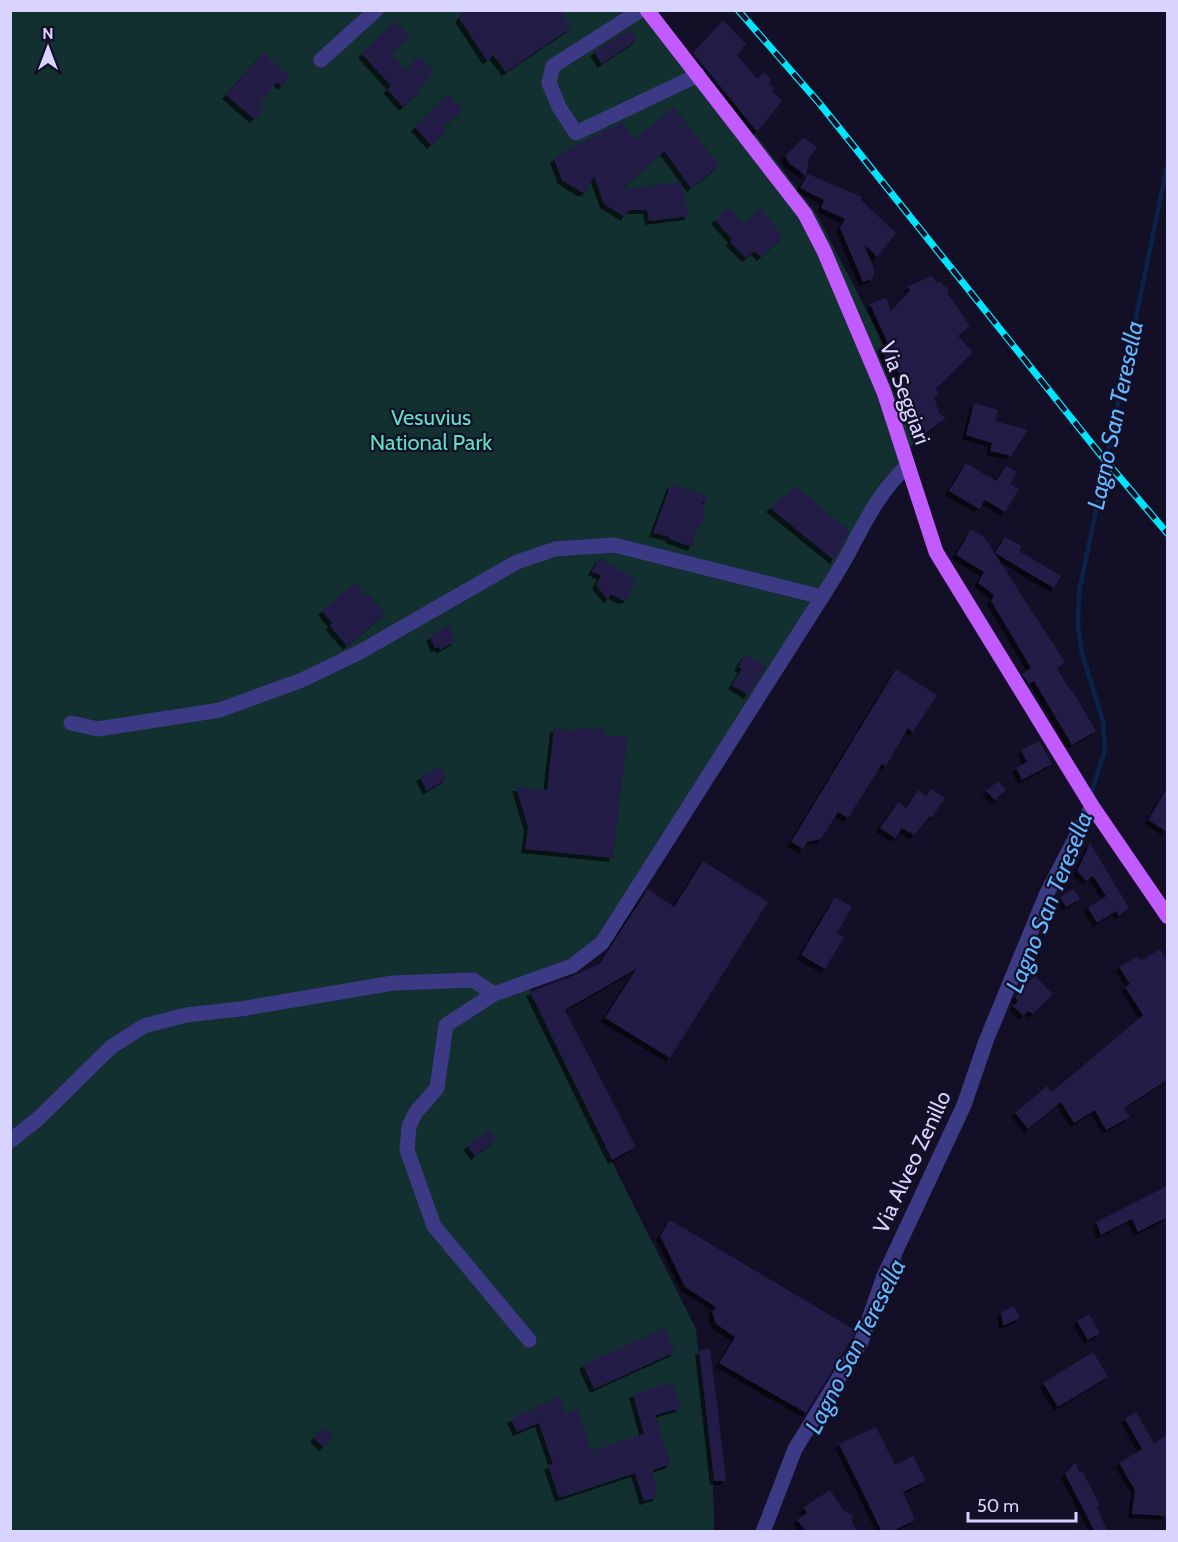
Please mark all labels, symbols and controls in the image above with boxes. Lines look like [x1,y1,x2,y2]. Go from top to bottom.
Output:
north arrow [18,18,78,78]
text: N [42,24,54,43]
water label: Lagno San Teresella [1081,318,1149,512]
street label: Via Seggiari [874,338,936,448]
park label: Vesuvius National Park [370,404,492,456]
water label: Lagno San Teresella [1000,807,1098,997]
street label: Via Alveo Zenillo [867,1087,957,1237]
water label: Lagno San Teresella [798,1254,912,1438]
scale bar [968,1485,1076,1523]
text: 50 m [977,1495,1019,1517]

